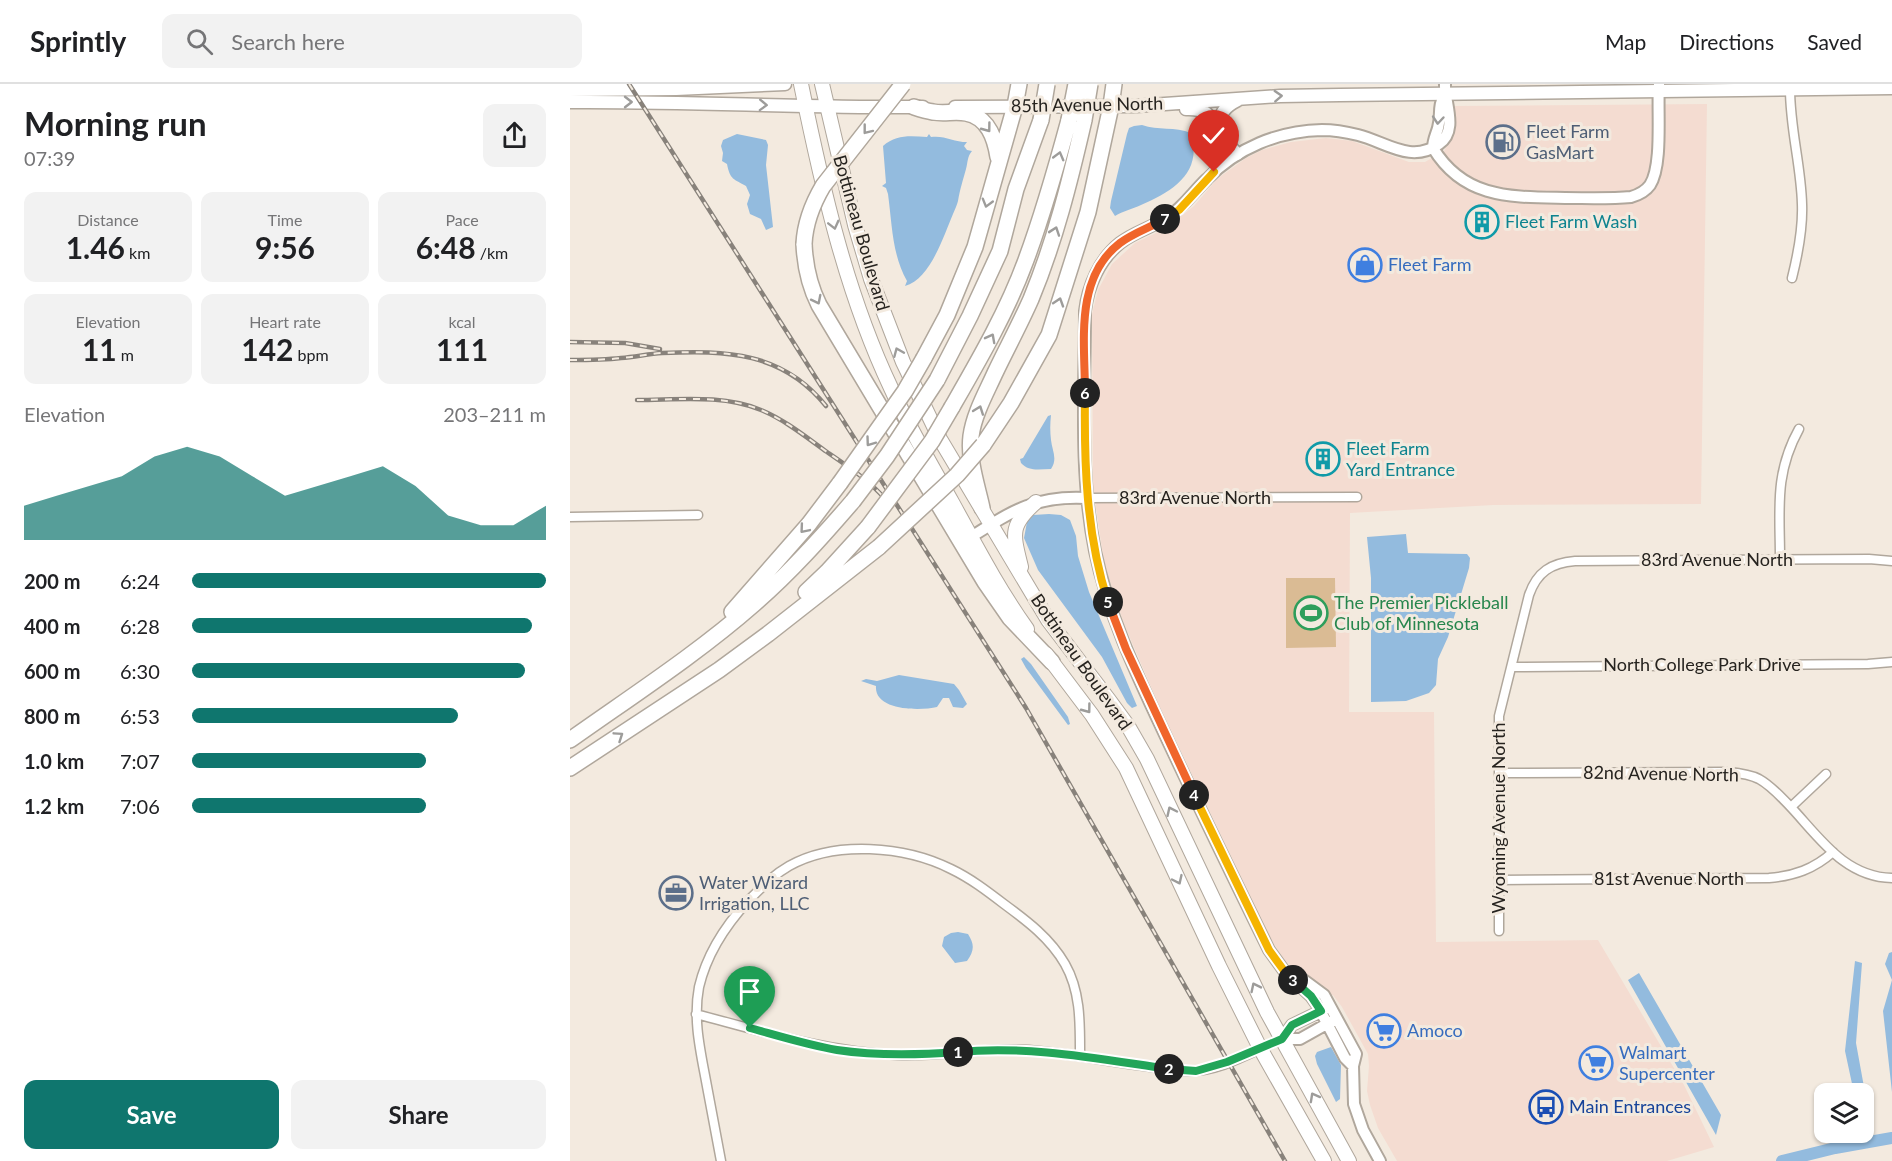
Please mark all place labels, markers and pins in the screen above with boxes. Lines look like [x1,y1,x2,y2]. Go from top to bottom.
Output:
pin [1188,110,1239,172]
place label: Fleet Farm GasMart [1526,120,1609,163]
fuel station icon: Fleet Farm GasMart [1485,124,1521,160]
pin: 7 [1150,204,1180,234]
building icon: Fleet Farm Wash [1464,204,1500,240]
place label: Fleet Farm Wash [1505,210,1637,232]
shop icon: Fleet Farm [1347,247,1383,283]
place label: Fleet Farm [1388,253,1471,275]
pin: 6 [1070,378,1100,408]
place label: Fleet Farm Yard Entrance [1346,437,1455,480]
building icon: Fleet Farm Yard Entrance [1305,441,1341,477]
pin: 5 [1093,587,1123,617]
place label: The Premier Pickleball Club of Minnesota [1334,591,1508,634]
sports icon: The Premier Pickleball Club of Minnesota [1293,595,1329,631]
pin: 4 [1179,780,1209,810]
place label: Water Wizard Irrigation, LLC [699,871,809,914]
office icon: Water Wizard Irrigation, LLC [658,875,694,911]
pin: 3 [1278,965,1308,995]
pin [724,966,775,1028]
supermarket icon: Amoco [1366,1013,1402,1049]
place label: Amoco [1407,1019,1463,1041]
pin: 1 [943,1037,973,1067]
place label: Walmart Supercenter [1619,1041,1715,1084]
supermarket icon: Walmart Supercenter [1578,1045,1614,1081]
pin: 2 [1154,1054,1184,1084]
bus stop icon: Main Entrances [1528,1089,1564,1125]
place label: Main Entrances [1569,1095,1691,1117]

